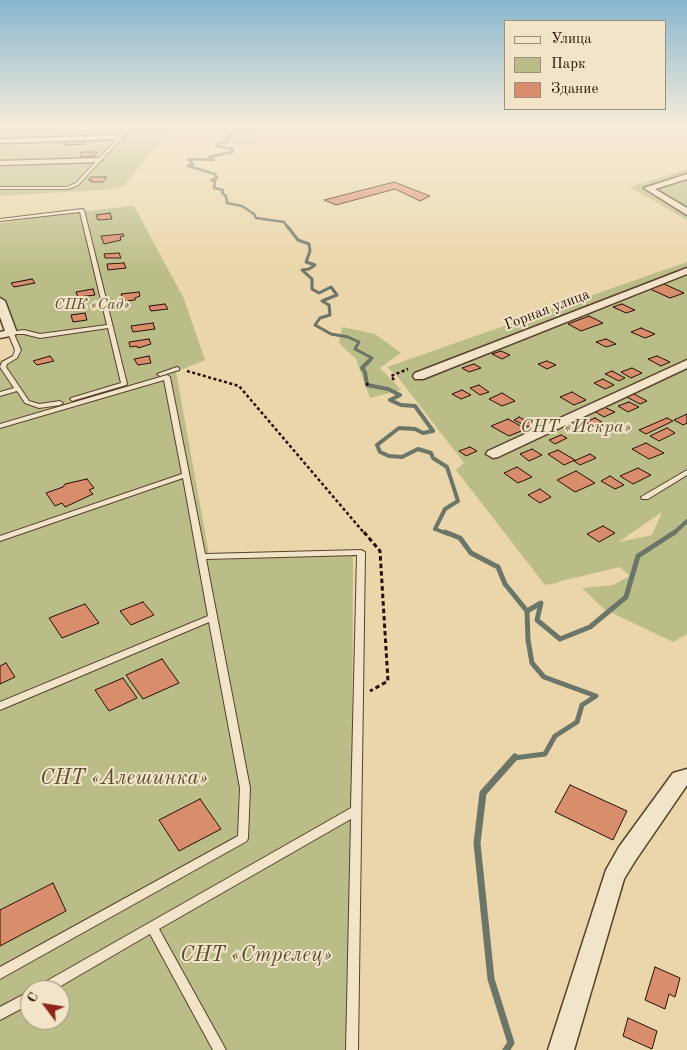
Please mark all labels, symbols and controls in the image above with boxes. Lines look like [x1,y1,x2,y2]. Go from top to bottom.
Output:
legend [504,20,667,110]
text: Улица [551,32,592,47]
text: Парк [551,57,586,72]
text: Здание [551,82,598,97]
street label: Горная улица [502,285,592,335]
park label: СПК «Сад» [54,296,130,314]
park label: СНТ «Искра» [520,416,632,438]
park label: СНТ «Алешинка» [40,765,208,791]
park label: СНТ «Стрелец» [180,942,332,968]
north arrow [20,980,70,1030]
text: С [25,990,41,1005]

